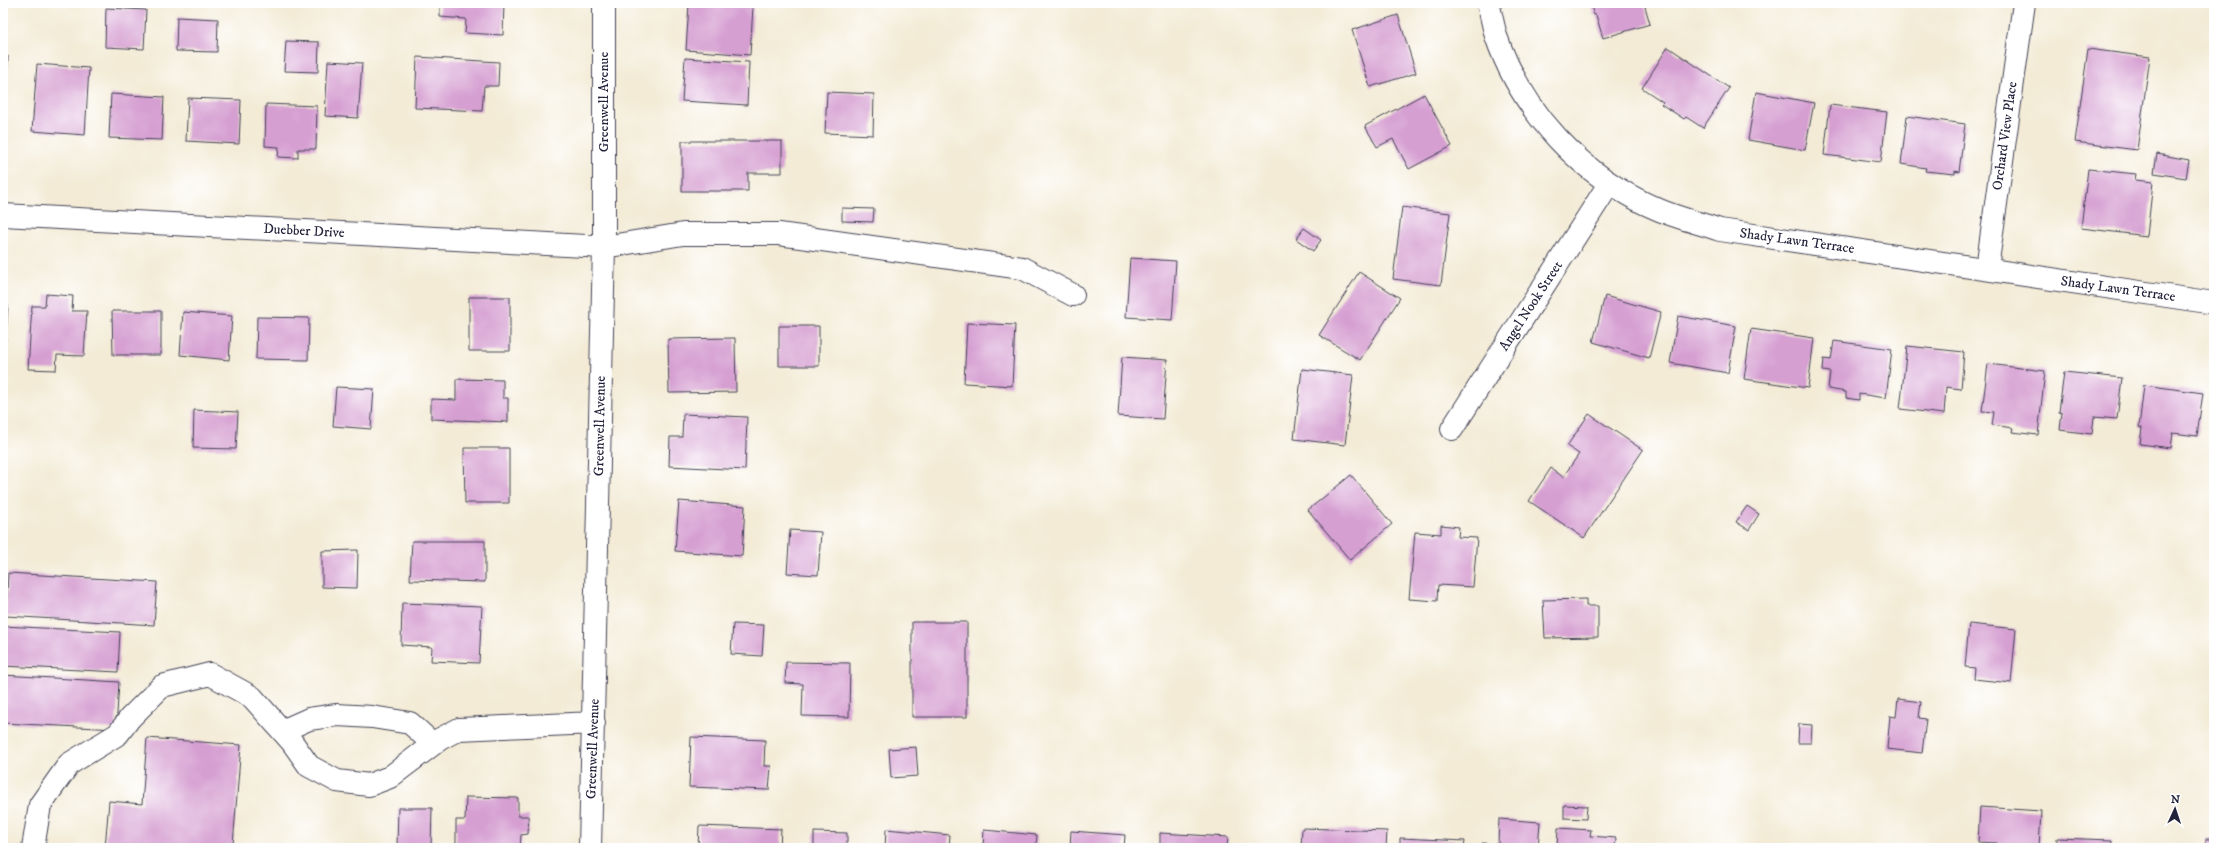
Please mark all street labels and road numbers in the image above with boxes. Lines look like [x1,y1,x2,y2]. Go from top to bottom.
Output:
street label: Greenwell Avenue [595,52,613,152]
street label: Orchard View Place [1988,80,2022,192]
street label: Duebber Drive [263,220,345,242]
street label: Shady Lawn Terrace [1739,224,1856,258]
street label: Angel Nook Street [1495,257,1567,354]
street label: Shady Lawn Terrace [2060,272,2177,306]
street label: Greenwell Avenue [590,375,610,476]
street label: Greenwell Avenue [582,698,604,799]

